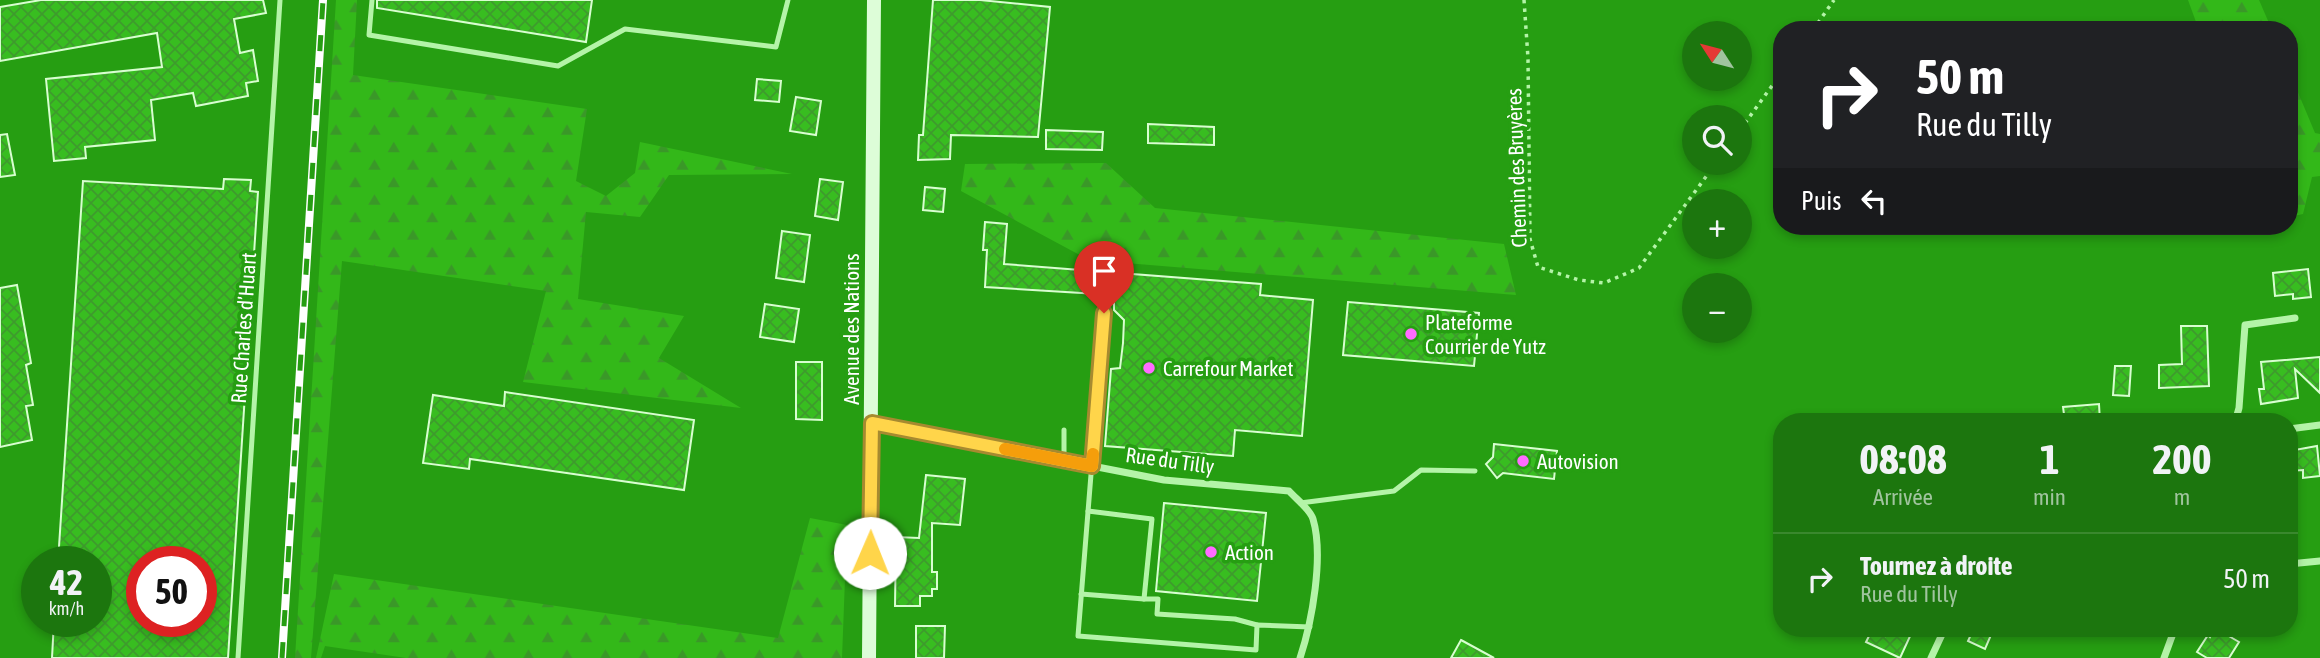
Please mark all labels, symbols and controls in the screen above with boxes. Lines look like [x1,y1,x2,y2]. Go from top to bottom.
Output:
north arrow [1682,21,1752,91]
map controls [1682,21,1752,343]
text: 50 m [1916,48,2004,104]
icon: right [1801,49,1892,140]
street label: Chemin des Bruyères [1501,88,1531,248]
button: search [1682,105,1752,175]
text: Rue du Tilly [1916,106,2052,143]
icon: left [1855,182,1893,220]
text: Puis [1801,186,1841,216]
button: + [1682,189,1752,259]
pin [1074,241,1134,313]
street label: Rue Charles d’Huart [226,252,260,404]
icon: arrive [1085,252,1123,290]
street label: Avenue des Nations [839,253,863,405]
button: − [1682,273,1752,343]
place label: Plateforme Courrier de Yutz [1425,310,1546,358]
marker: Plateforme Courrier de Yutz [1403,326,1419,342]
place label: Carrefour Market [1163,356,1293,380]
marker: Carrefour Market [1141,360,1157,376]
text: 08:08 [1859,435,1947,483]
text: 1 [2040,435,2059,483]
text: 200 [2152,435,2212,483]
street label: Rue du Tilly [1124,442,1216,478]
place label: Autovision [1537,449,1619,473]
marker: Autovision [1515,453,1531,469]
text: Arrivée [1873,484,1933,510]
text: min [2033,484,2066,510]
text: m [2174,484,2190,510]
position arrow [833,516,907,590]
place label: Action [1225,540,1274,564]
marker: Action [1203,544,1219,560]
speed limit sign: 50 [126,546,217,637]
text: Tournez à droite [1860,551,2013,581]
icon: right [1801,560,1839,598]
text: 42 [50,562,83,602]
text: 50 m [2223,564,2270,594]
text: Rue du Tilly [1860,581,1958,607]
text: km/h [49,598,84,619]

